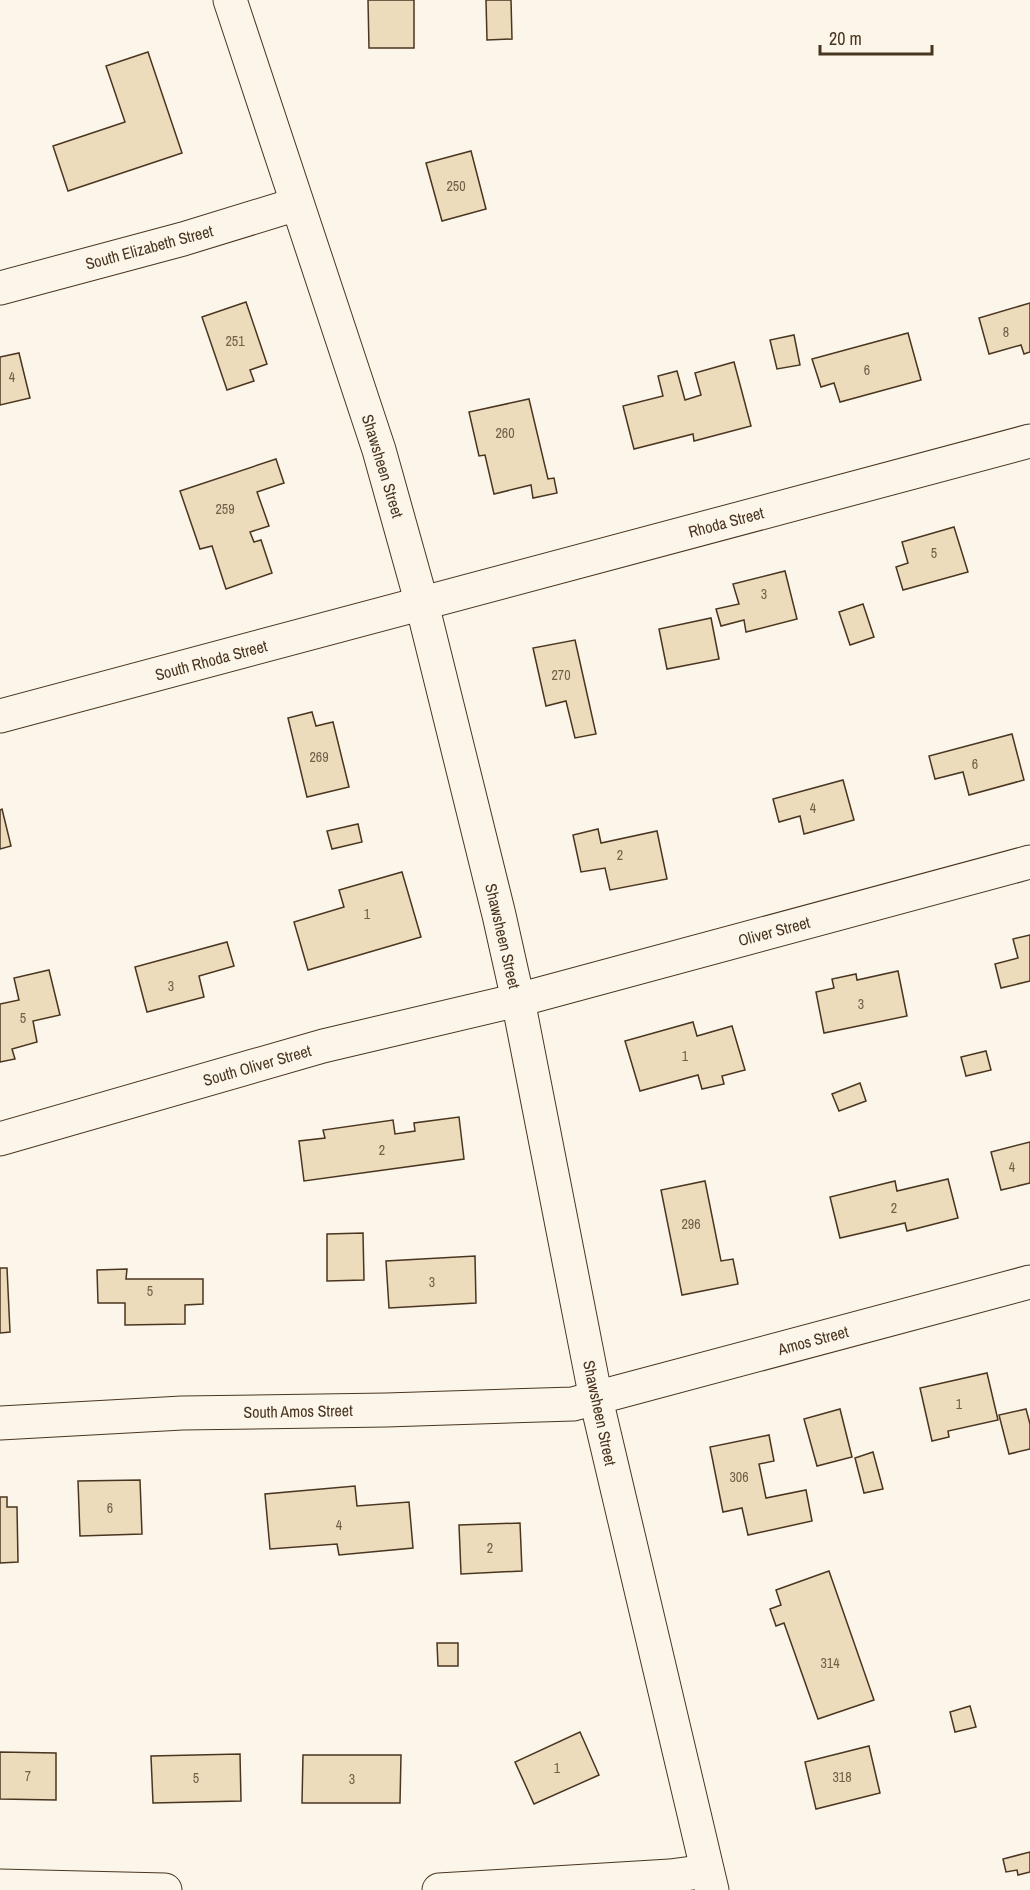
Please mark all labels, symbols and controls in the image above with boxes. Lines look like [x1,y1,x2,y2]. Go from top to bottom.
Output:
scale bar [820,18,932,56]
text: 20 m [829,26,862,51]
house number: 250 [446,177,466,195]
street label: South Elizabeth Street [83,219,216,275]
house number: 8 [1003,323,1009,341]
house number: 251 [225,332,245,350]
house number: 6 [864,361,870,379]
house number: 4 [9,368,16,386]
street label: Shawsheen Street [357,412,409,521]
house number: 260 [495,424,515,442]
house number: 259 [215,500,235,518]
street label: Rhoda Street [686,501,767,543]
house number: 5 [931,544,937,562]
house number: 3 [761,585,767,603]
street label: South Rhoda Street [152,634,270,686]
house number: 270 [551,666,571,684]
house number: 269 [309,748,329,766]
house number: 6 [972,755,978,773]
house number: 4 [810,799,817,817]
house number: 2 [617,846,623,864]
street label: Shawsheen Street [480,881,526,991]
house number: 1 [364,905,371,923]
street label: Oliver Street [736,911,813,951]
house number: 3 [168,977,174,995]
house number: 3 [858,995,864,1013]
house number: 5 [20,1009,26,1027]
street label: South Oliver Street [200,1039,314,1091]
house number: 1 [682,1047,689,1065]
house number: 2 [379,1141,385,1159]
house number: 4 [1009,1158,1016,1176]
house number: 2 [891,1199,897,1217]
house number: 296 [681,1215,701,1233]
house number: 3 [429,1273,435,1291]
house number: 5 [147,1282,153,1300]
street label: Amos Street [774,1320,851,1360]
street label: Shawsheen Street [578,1358,622,1468]
house number: 1 [956,1395,963,1413]
street label: South Amos Street [243,1399,353,1423]
house number: 306 [729,1468,749,1486]
house number: 6 [107,1499,113,1517]
house number: 4 [336,1516,343,1534]
house number: 2 [487,1539,493,1557]
house number: 314 [820,1654,840,1672]
house number: 1 [554,1759,561,1777]
house number: 7 [25,1767,31,1785]
house number: 318 [832,1768,852,1786]
house number: 5 [193,1769,199,1787]
house number: 3 [349,1770,355,1788]

